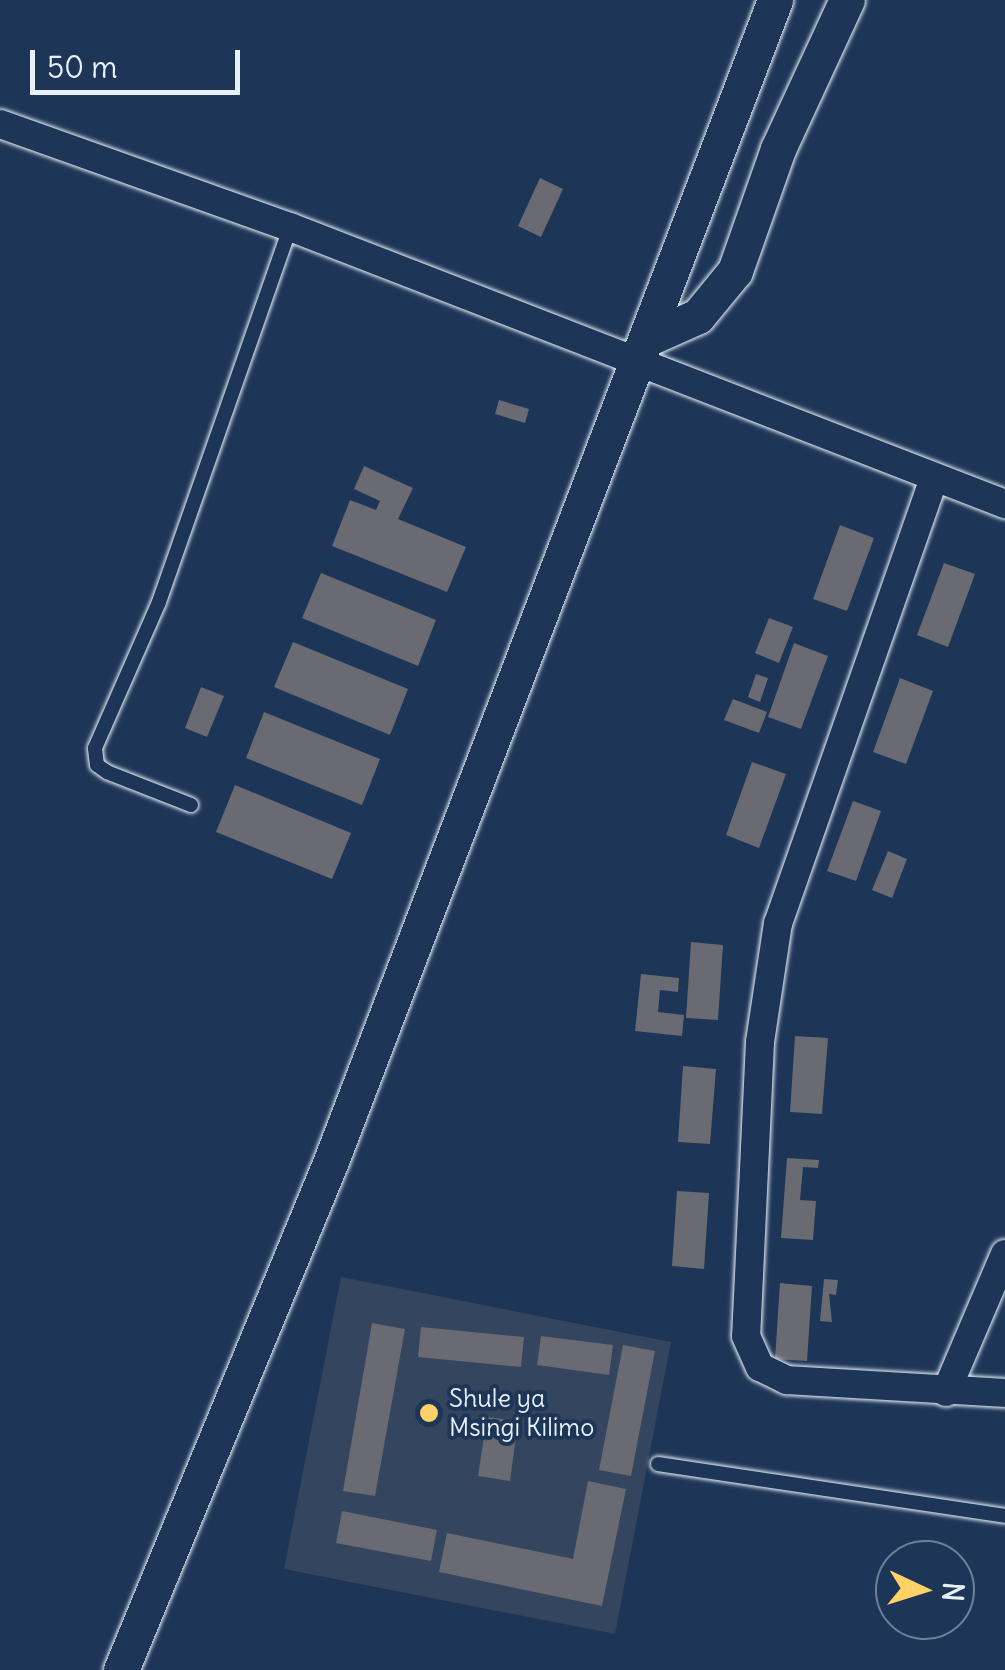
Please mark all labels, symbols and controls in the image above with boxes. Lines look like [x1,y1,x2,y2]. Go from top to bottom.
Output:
scale bar [35,30,245,92]
text: 50 m [47,48,117,86]
place label: Shule ya Msingi Kilimo [449,1384,594,1443]
marker: Shule ya Msingi Kilimo [418,1402,440,1424]
north arrow [875,1540,975,1640]
text: N [934,1581,972,1603]

